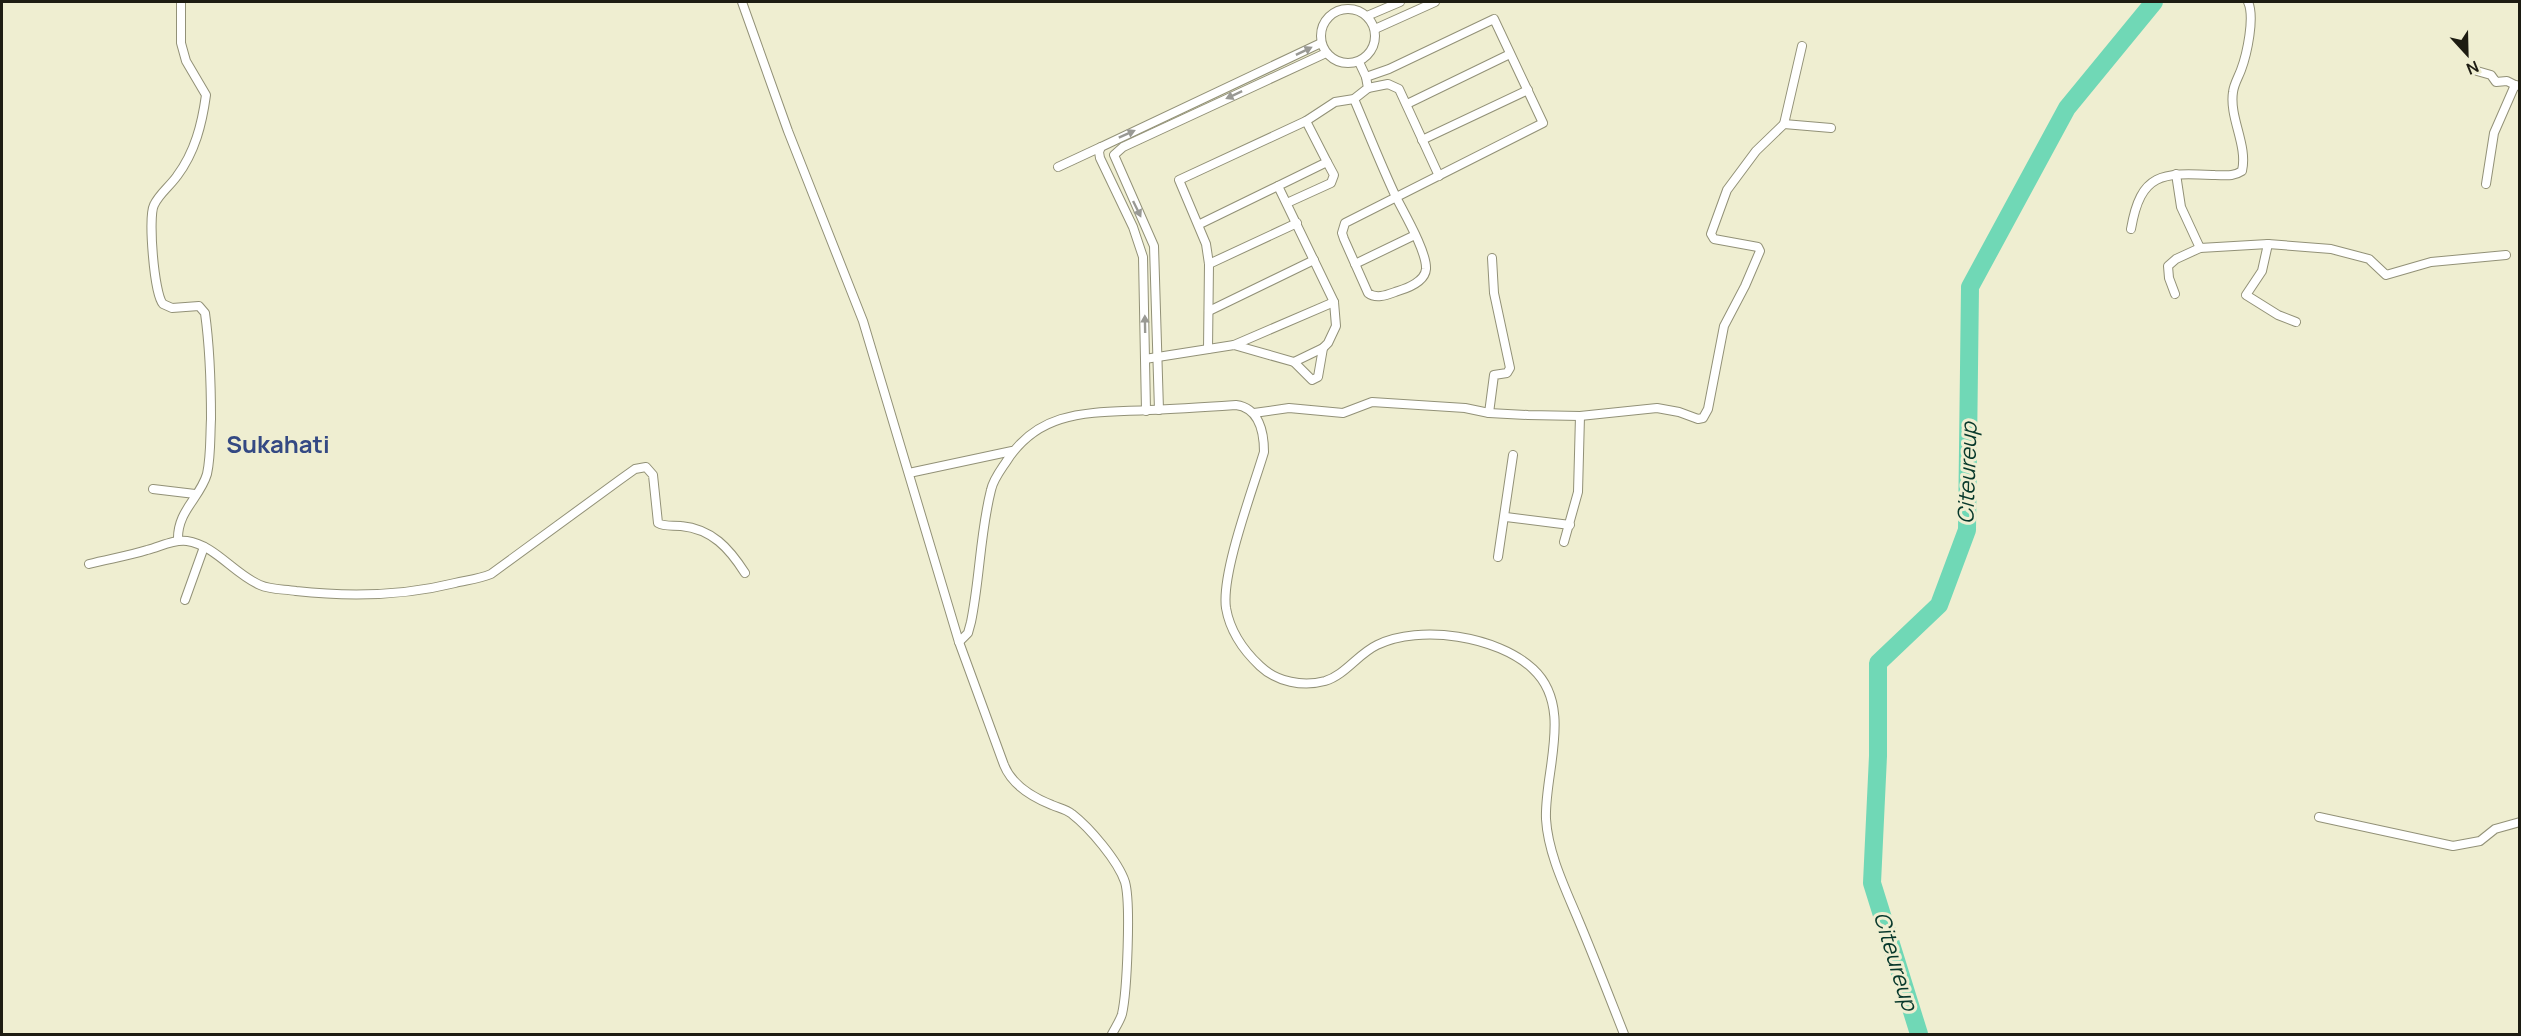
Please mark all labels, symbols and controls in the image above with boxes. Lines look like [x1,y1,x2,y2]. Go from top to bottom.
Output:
north arrow [2437,24,2497,84]
one-way arrow [1295,46,1312,56]
text: N [2463,56,2482,80]
one-way arrow [1225,90,1243,100]
one-way arrow [1119,130,1136,139]
one-way arrow [1133,201,1142,218]
one-way arrow [1140,315,1149,334]
water label: Citeureup [1950,420,1984,524]
district label: Sukahati [226,427,330,460]
water label: Citeureup [1867,908,1926,1016]

